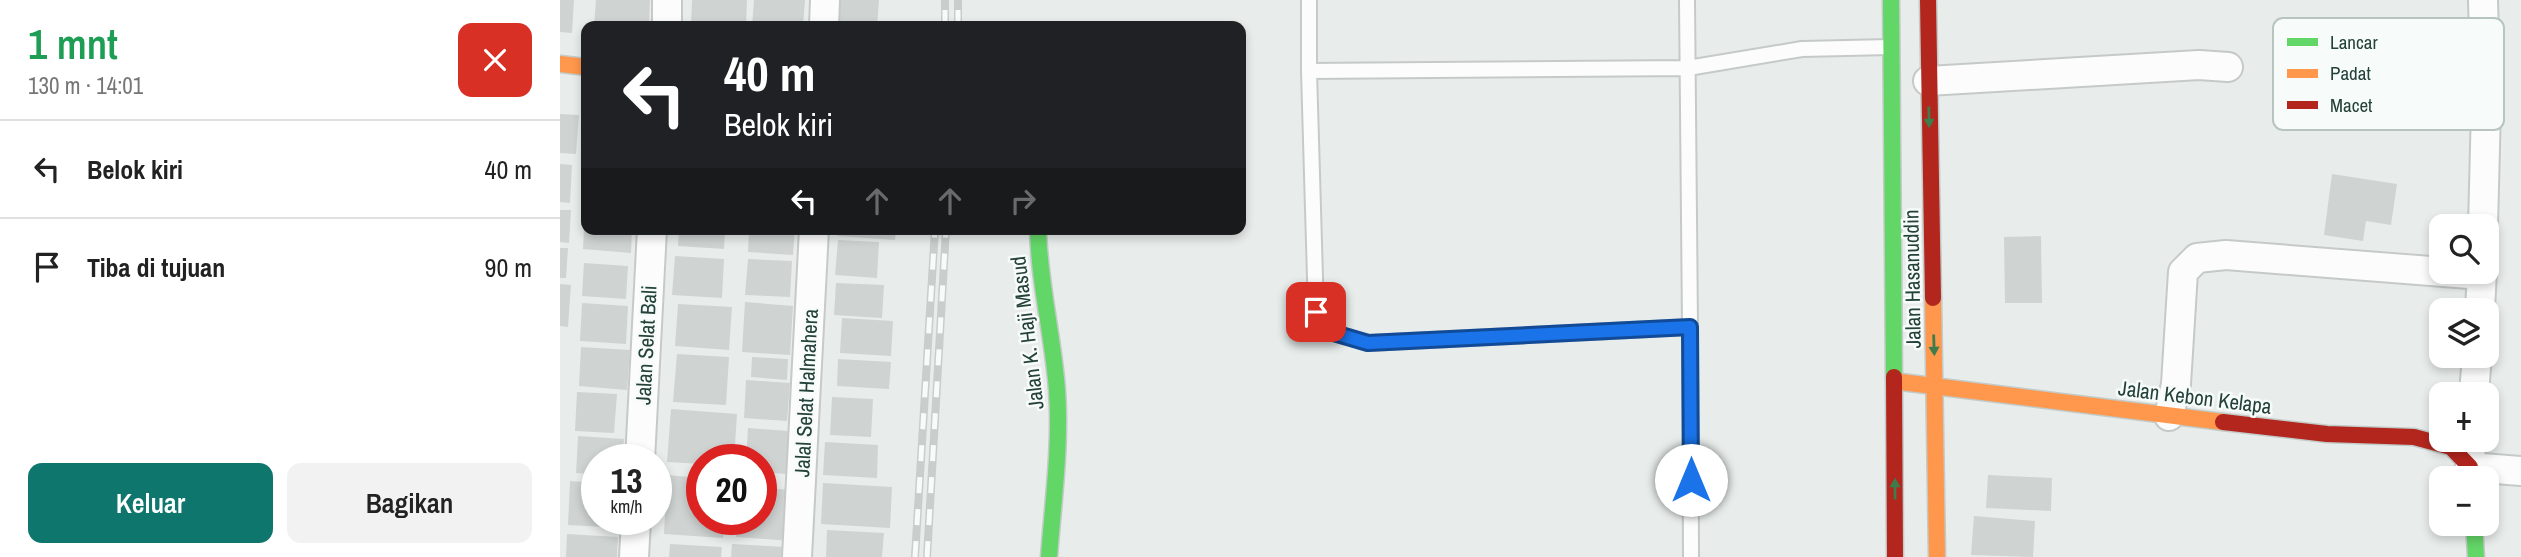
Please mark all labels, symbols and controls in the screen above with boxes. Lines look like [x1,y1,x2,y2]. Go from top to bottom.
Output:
text: 1 mnt [28,16,118,72]
legend [2273,18,2504,130]
button: close [458,23,532,97]
text: Lancar [2330,29,2378,55]
text: 40 m [724,40,816,106]
icon: left [609,49,700,140]
text: Padat [2330,60,2371,86]
text: 130 m · 14:01 [28,70,143,101]
text: Macet [2330,92,2373,118]
text: Belok kiri [724,103,833,146]
one-way arrow [1923,106,1935,128]
icon: left [28,150,66,188]
text: Belok kiri [87,152,183,187]
text: 40 m [485,152,532,187]
icon: left [785,182,823,220]
icon: ahead [858,182,896,220]
icon: ahead [931,182,969,220]
icon: right [1004,182,1042,220]
street label: Jalan Hasanuddin [1896,209,1928,349]
map controls [2429,214,2499,536]
button: search [2429,214,2499,284]
icon: arrive [28,248,66,286]
text: Tiba di tujuan [87,250,225,285]
text: 90 m [485,250,532,285]
street label: Jalan K. Haji Masud [1003,255,1051,411]
pin [1286,282,1346,342]
street label: Jalan Selat Bali [628,284,664,406]
icon: arrive [1297,293,1335,331]
button: layers [2429,298,2499,368]
street label: Jalal Selat Halmahera [787,308,825,478]
one-way arrow [1928,334,1940,356]
street label: Jalan Kebon Kelapa [2117,373,2274,421]
button: + [2429,382,2499,452]
position arrow [1654,443,1728,517]
speed limit sign: 20 [686,444,777,535]
text: 13 [611,457,642,504]
button: Keluar [28,463,273,543]
button: Bagikan [287,463,532,543]
button: − [2429,466,2499,536]
one-way arrow [1889,478,1901,500]
text: km/h [611,494,643,519]

